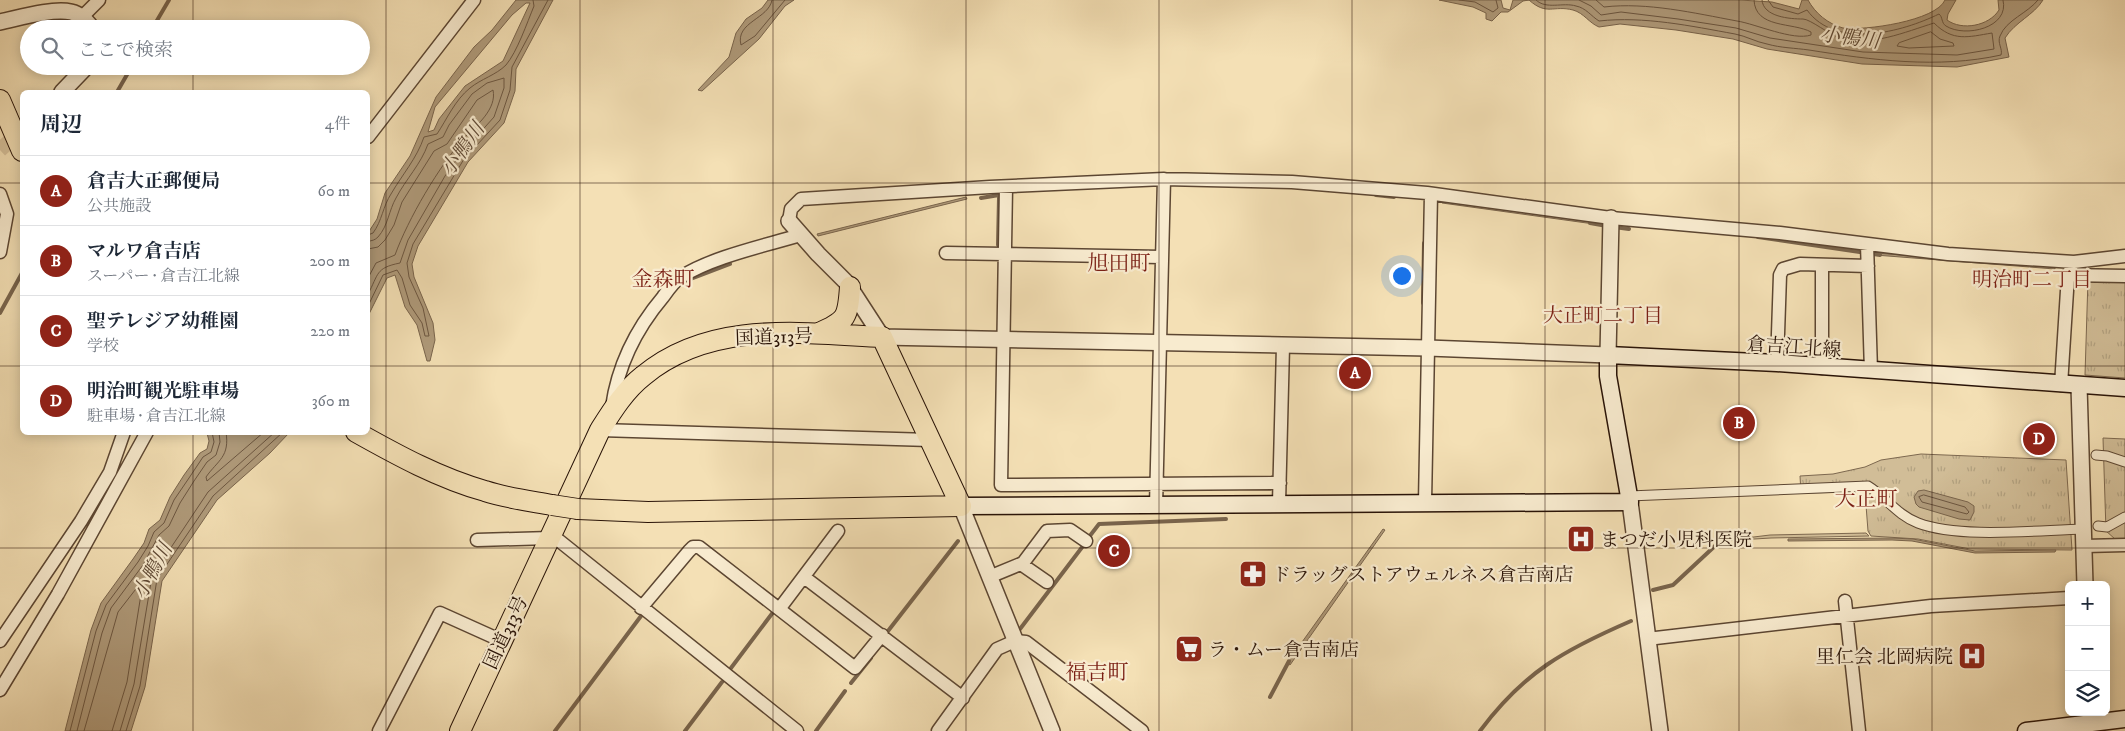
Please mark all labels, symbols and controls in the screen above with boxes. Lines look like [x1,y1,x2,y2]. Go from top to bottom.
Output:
search box [20,20,370,75]
water label: 小鴨川 [1819,22,1883,55]
icon: search [38,34,66,62]
text: ここで検索 [78,39,173,62]
text: 周辺 [40,112,82,138]
text: 4件 [325,114,350,134]
water label: 小鴨川 [436,116,492,182]
text: 倉吉大正郵便局 [87,170,220,193]
text: A [51,181,61,201]
text: 60 m [318,181,350,201]
text: 公共施設 [87,196,151,216]
text: マルワ倉吉店 [87,240,201,263]
text: B [51,251,61,271]
text: 200 m [309,251,350,271]
district label: 旭田町 [1088,251,1151,277]
your location [1389,263,1415,289]
text: スーパー · 倉吉江北線 [87,266,240,286]
district label: 金森町 [632,267,695,293]
district label: 明治町二丁目 [1972,268,2092,293]
district label: 大正町二丁目 [1543,304,1663,329]
text: 聖テレジア幼稚園 [87,310,238,333]
text: C [51,321,61,341]
text: 220 m [310,321,350,341]
street label: 国道313号 [735,325,814,350]
street label: 倉吉江北線 [1746,333,1842,362]
text: 学校 [87,336,119,356]
pin: A [1339,354,1371,392]
text: 明治町観光駐車場 [87,380,239,403]
text: D [50,391,62,411]
text: 360 m [312,391,350,411]
pin: B [1723,404,1755,442]
text: 駐車場 · 倉吉江北線 [87,406,226,426]
pin: D [2023,420,2055,458]
district label: 大正町 [1835,487,1898,513]
hospital icon: まつだ小児科医院 [1566,524,1596,554]
place label: まつだ小児科医院 [1600,529,1752,552]
pin: C [1098,532,1130,570]
water label: 小鴨川 [128,538,179,604]
pharmacy icon: ドラッグストアウェルネス倉吉南店 [1238,559,1268,589]
place label: ドラッグストアウェルネス倉吉南店 [1272,564,1574,587]
map controls [2065,581,2110,716]
button: + [2065,581,2110,626]
street label: 国道313号 [479,592,533,673]
button: − [2065,626,2110,671]
supermarket icon: ラ・ムー倉吉南店 [1174,634,1204,664]
place label: ラ・ムー倉吉南店 [1208,639,1359,662]
hospital icon: 里仁会 北岡病院 [1957,641,1987,671]
place label: 里仁会 北岡病院 [1816,646,1953,669]
district label: 福吉町 [1066,660,1129,686]
button: layers [2065,671,2110,716]

